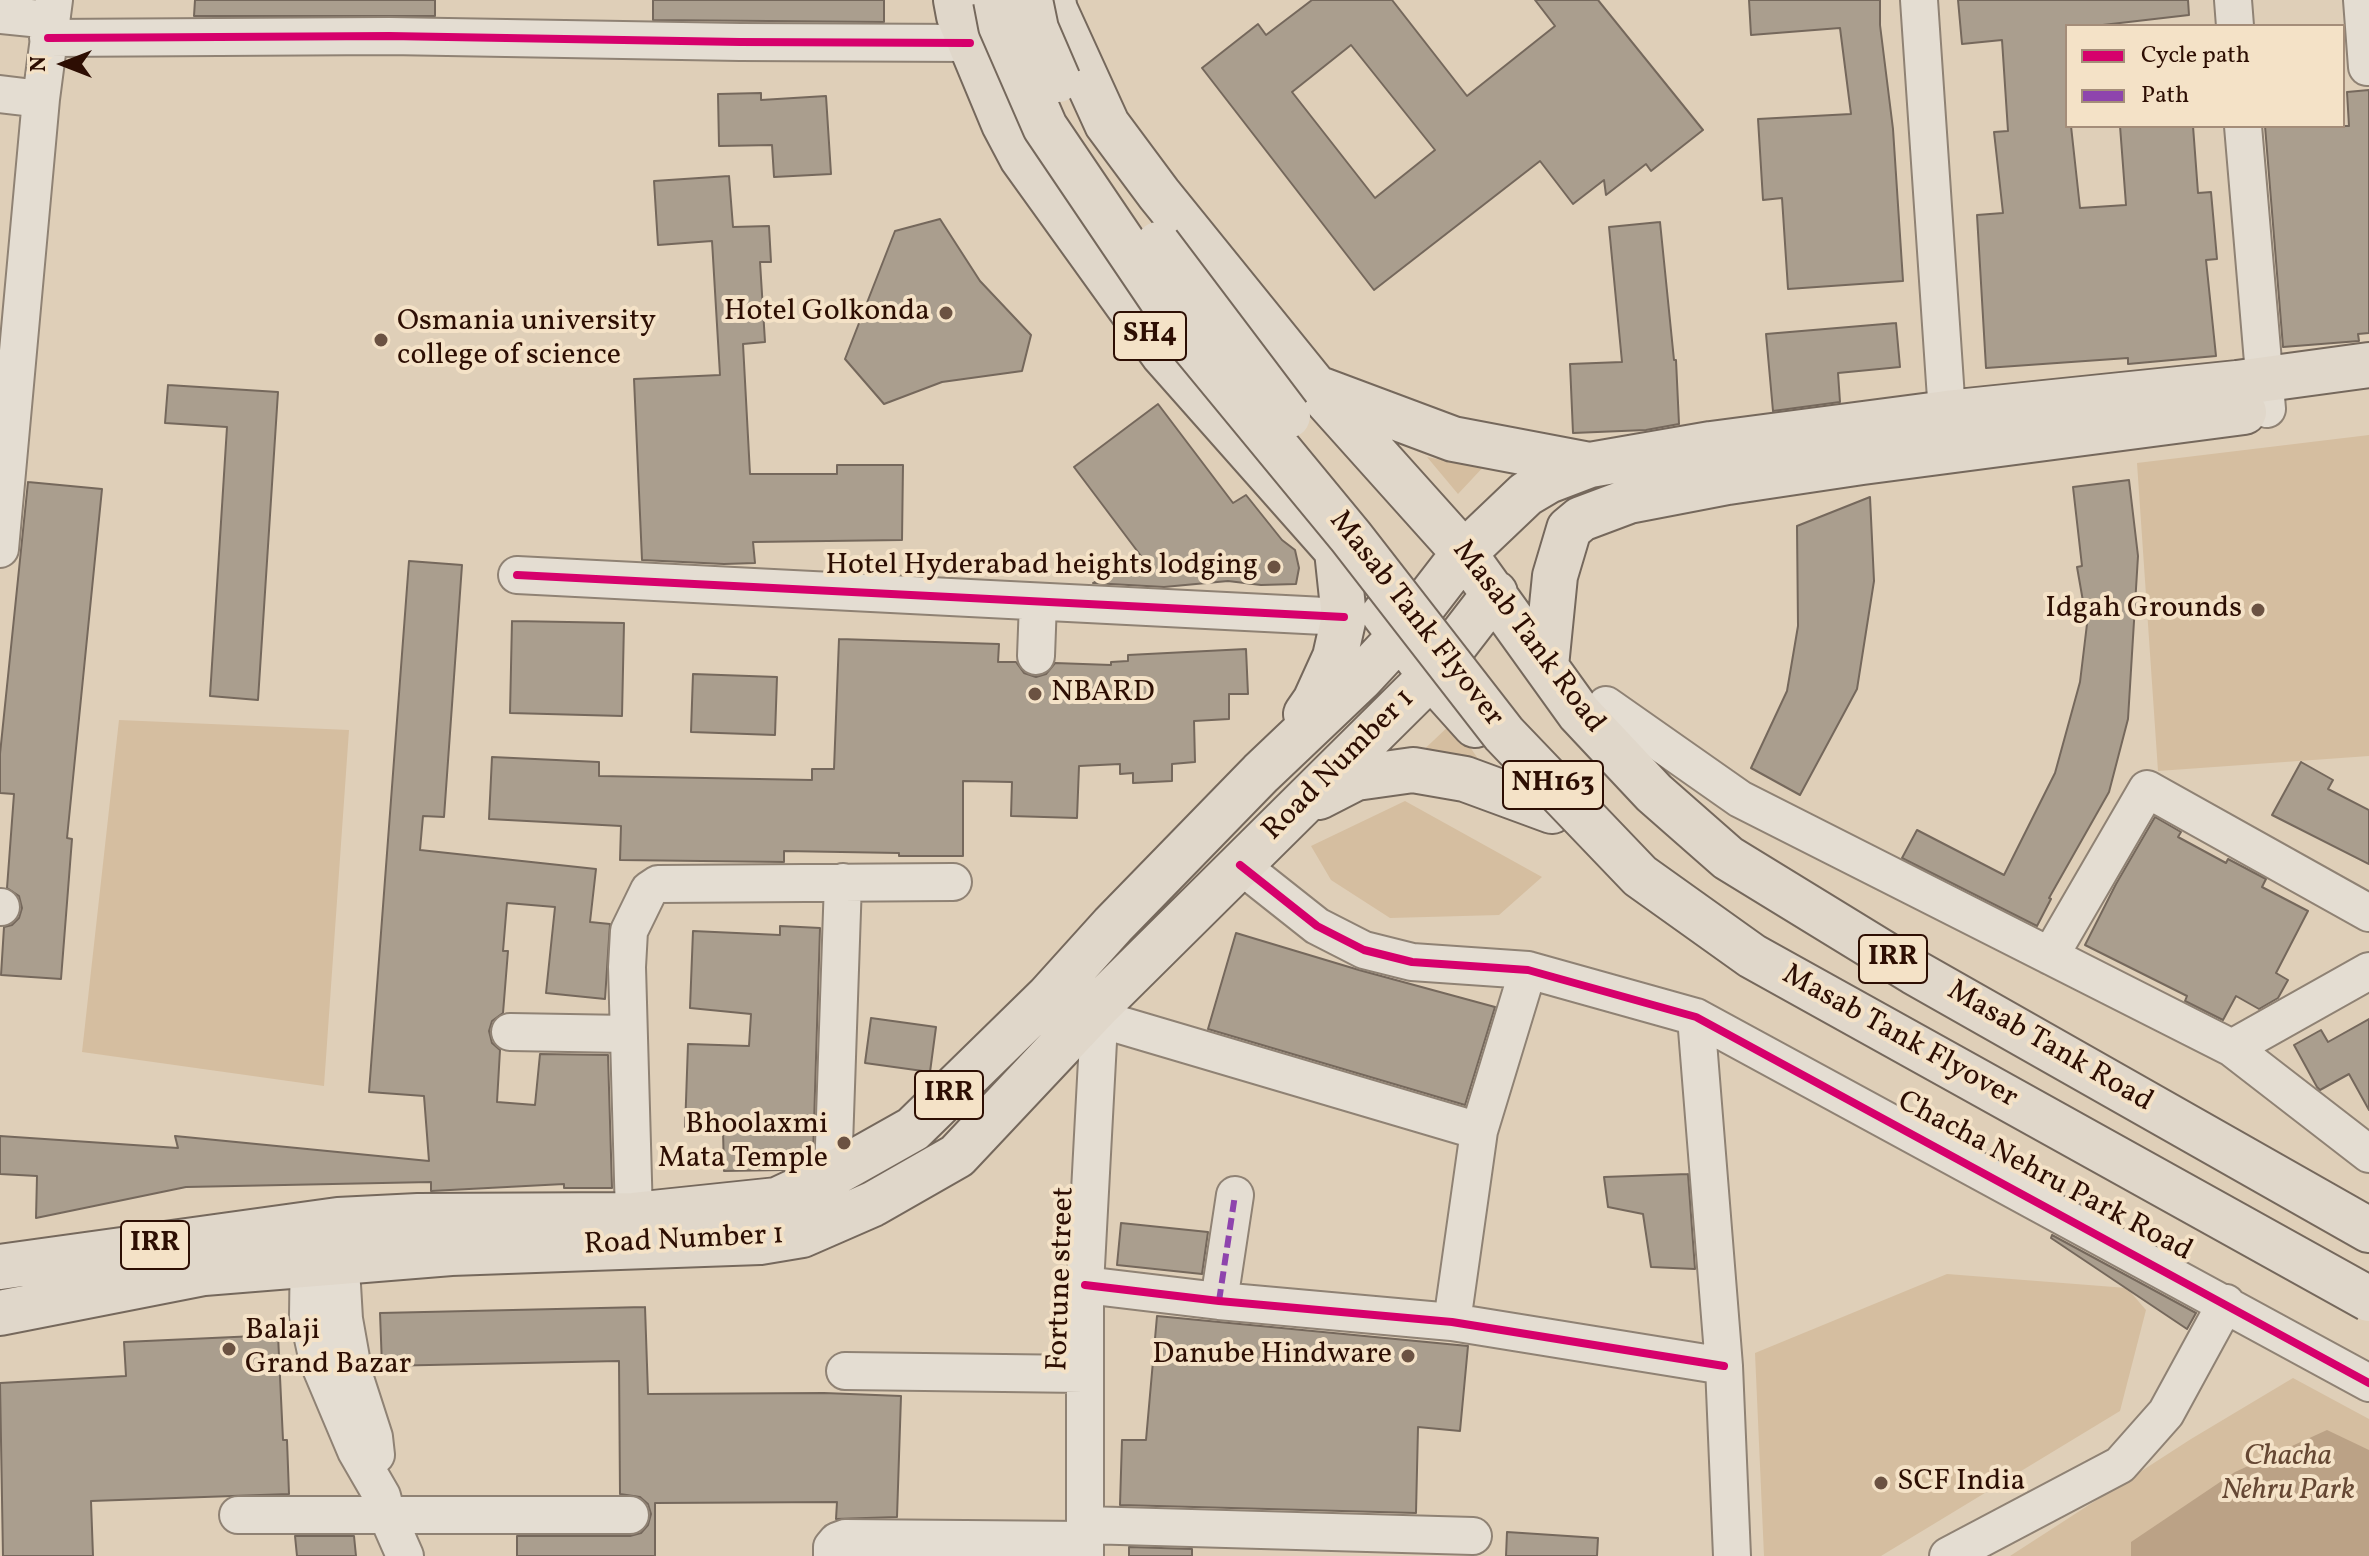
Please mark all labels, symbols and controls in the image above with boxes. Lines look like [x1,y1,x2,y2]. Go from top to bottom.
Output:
north arrow [24,24,104,104]
legend [2065,24,2345,128]
text: Cycle path [2141,39,2250,73]
text: N [24,56,55,72]
text: Path [2141,79,2189,113]
place label: Hotel Golkonda [724,295,930,331]
marker: Hotel Golkonda [937,304,955,322]
place label: Osmania university college of science [397,305,656,376]
road number: SH4 [1114,312,1186,360]
marker: Osmania university college of science [372,331,390,349]
street label: Masab Tank Flyover [1320,505,1510,735]
street label: Masab Tank Road [1443,535,1611,741]
place label: Hotel Hyderabad heights lodging [825,549,1258,585]
marker: Hotel Hyderabad heights lodging [1265,558,1283,576]
place label: Idgah Grounds [2045,592,2242,628]
marker: Idgah Grounds [2249,601,2267,619]
place label: NBARD [1051,676,1155,712]
street label: Road Number 1 [1256,682,1424,850]
marker: NBARD [1026,685,1044,703]
road number: NH163 [1503,761,1603,809]
road number: IRR [1859,935,1927,983]
street label: Masab Tank Flyover [1775,958,2023,1118]
street label: Masab Tank Road [1940,974,2158,1122]
road number: IRR [915,1071,983,1119]
street label: Chacha Nehru Park Road [1890,1085,2198,1271]
place label: Bhoolaxmi Mata Temple [658,1108,828,1178]
marker: Bhoolaxmi Mata Temple [835,1134,853,1152]
street label: Fortune street [1042,1186,1084,1372]
street label: Road Number 1 [583,1219,785,1265]
road number: IRR [121,1221,189,1269]
place label: Balaji Grand Bazar [245,1314,411,1384]
place label: Danube Hindware [1152,1338,1392,1374]
marker: Balaji Grand Bazar [220,1340,238,1358]
marker: Danube Hindware [1399,1347,1417,1365]
park label: Chacha Nehru Park [2221,1440,2355,1510]
place label: SCF India [1897,1465,2025,1501]
marker: SCF India [1872,1474,1890,1492]

